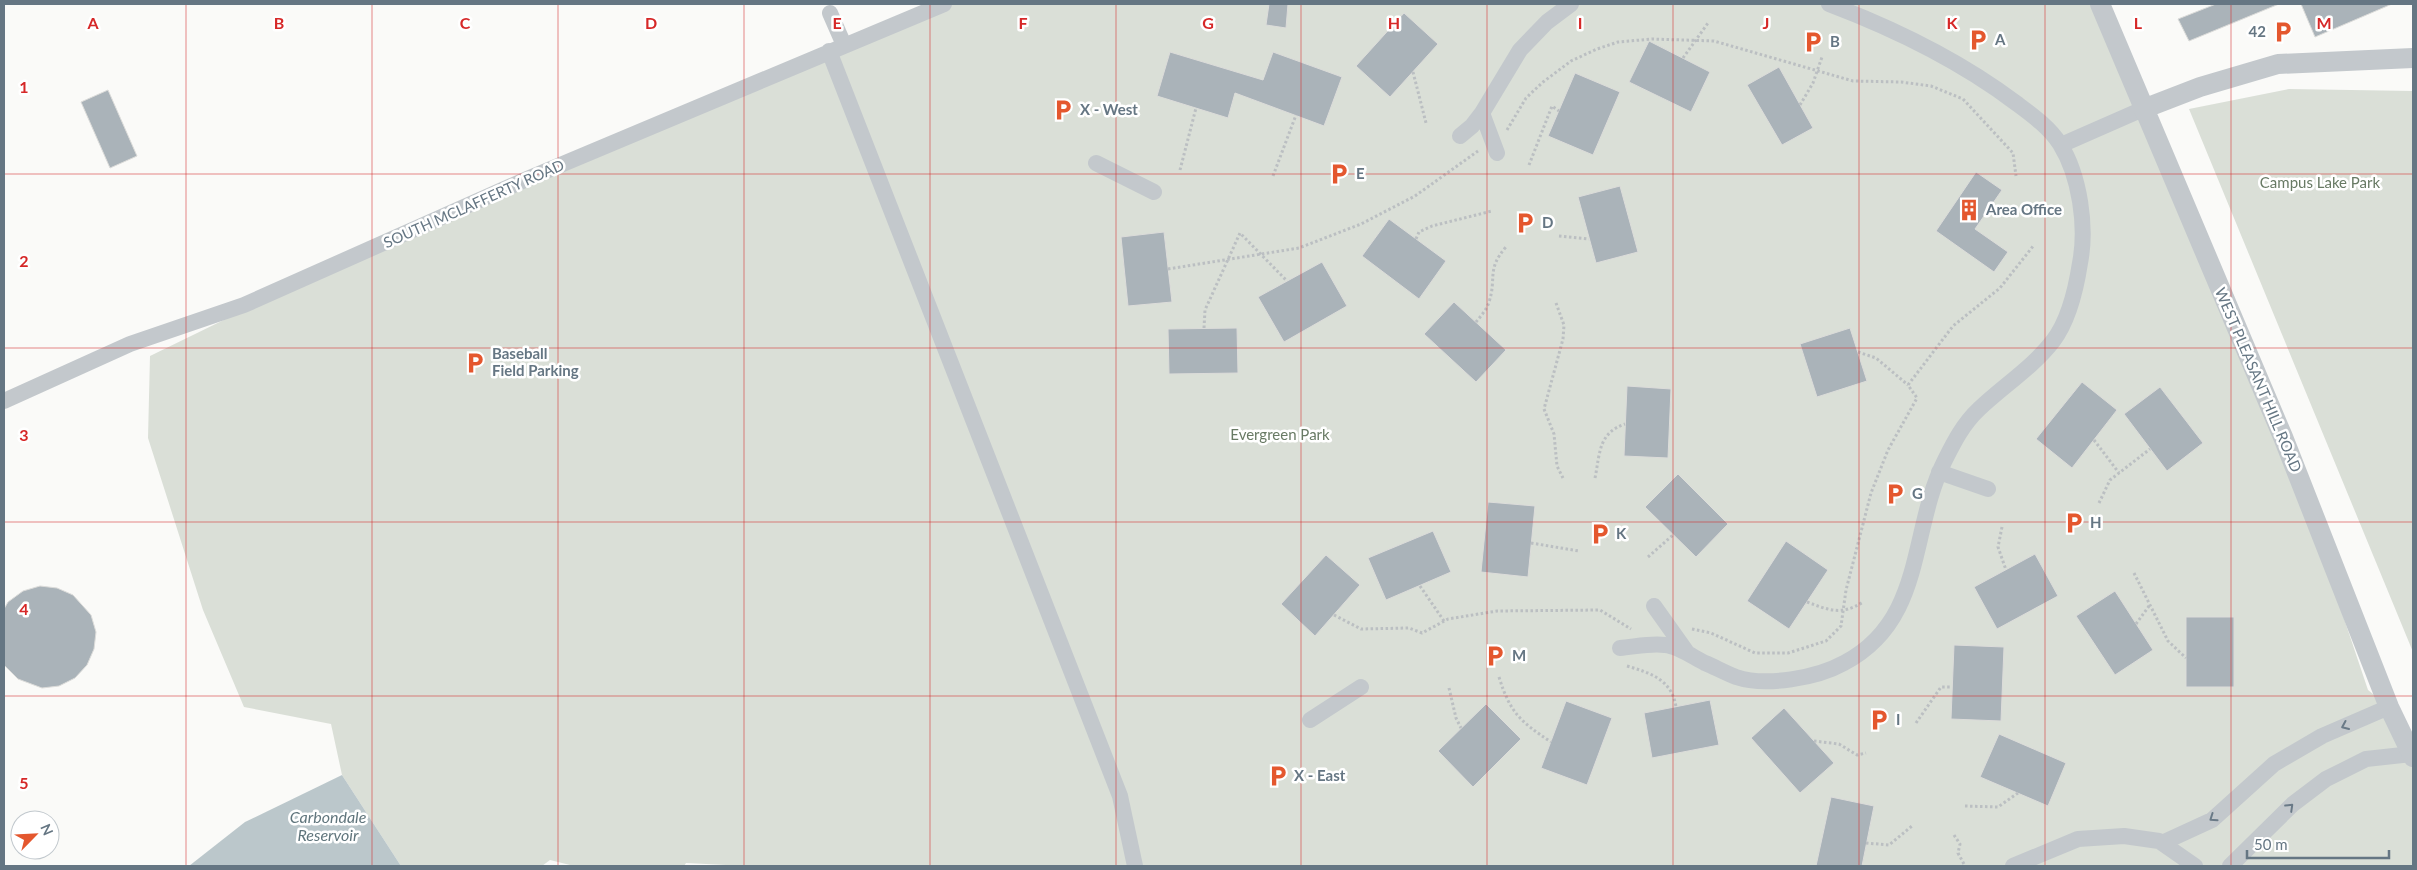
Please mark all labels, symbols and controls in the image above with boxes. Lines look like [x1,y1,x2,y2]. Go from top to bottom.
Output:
text: A [86,13,99,32]
text: B [274,13,284,32]
text: C [460,13,471,32]
text: D [645,13,657,32]
text: E [832,13,842,32]
text: F [1018,13,1028,32]
text: G [1202,13,1214,32]
text: H [1388,13,1400,32]
text: I [1578,13,1582,32]
text: J [1763,13,1769,32]
text: K [1947,13,1959,32]
text: L [2134,13,2143,32]
text: M [2316,13,2332,32]
parking icon: 42 [2270,19,2296,45]
place label: 42 [2249,22,2266,40]
parking icon: A [1965,27,1991,53]
parking icon: B [1800,29,1826,55]
place label: A [1994,30,2006,48]
place label: B [1830,32,1840,50]
text: 1 [19,77,29,96]
parking icon: X - West [1050,97,1076,123]
place label: X - West [1080,100,1138,118]
street label: SOUTH MCLAFFERTY ROAD [380,155,567,251]
parking icon: E [1326,161,1352,187]
place label: E [1356,164,1365,182]
park label: Campus Lake Park [2260,173,2381,191]
building icon: Area Office [1956,197,1982,223]
place label: Area Office [1985,200,2062,218]
parking icon: D [1512,210,1538,236]
place label: D [1542,213,1553,231]
text: 2 [19,251,29,270]
street label: WEST PLEASANT HILL ROAD [2212,285,2306,475]
place label: Baseball Field Parking [492,344,579,379]
parking icon: Baseball Field Parking [462,350,488,376]
text: 3 [19,425,29,444]
park label: Evergreen Park [1230,425,1330,443]
parking icon: G [1882,481,1908,507]
place label: G [1912,484,1923,502]
parking icon: H [2061,510,2087,536]
place label: H [2090,513,2102,531]
parking icon: K [1587,521,1613,547]
place label: K [1616,524,1627,542]
text: 4 [19,599,29,618]
parking icon: M [1482,643,1508,669]
place label: M [1512,646,1526,664]
parking icon: I [1866,707,1892,733]
place label: I [1896,710,1900,728]
one-way arrow [2341,719,2350,730]
parking icon: X - East [1265,763,1291,789]
place label: X - East [1294,766,1346,784]
text: 5 [19,773,29,792]
one-way arrow [2284,804,2293,813]
water label: Carbondale Reservoir [290,807,367,844]
north arrow [10,810,60,860]
one-way arrow [2209,812,2219,821]
text: N [37,821,57,838]
scale bar [2247,828,2390,860]
text: 50 m [2254,835,2288,853]

